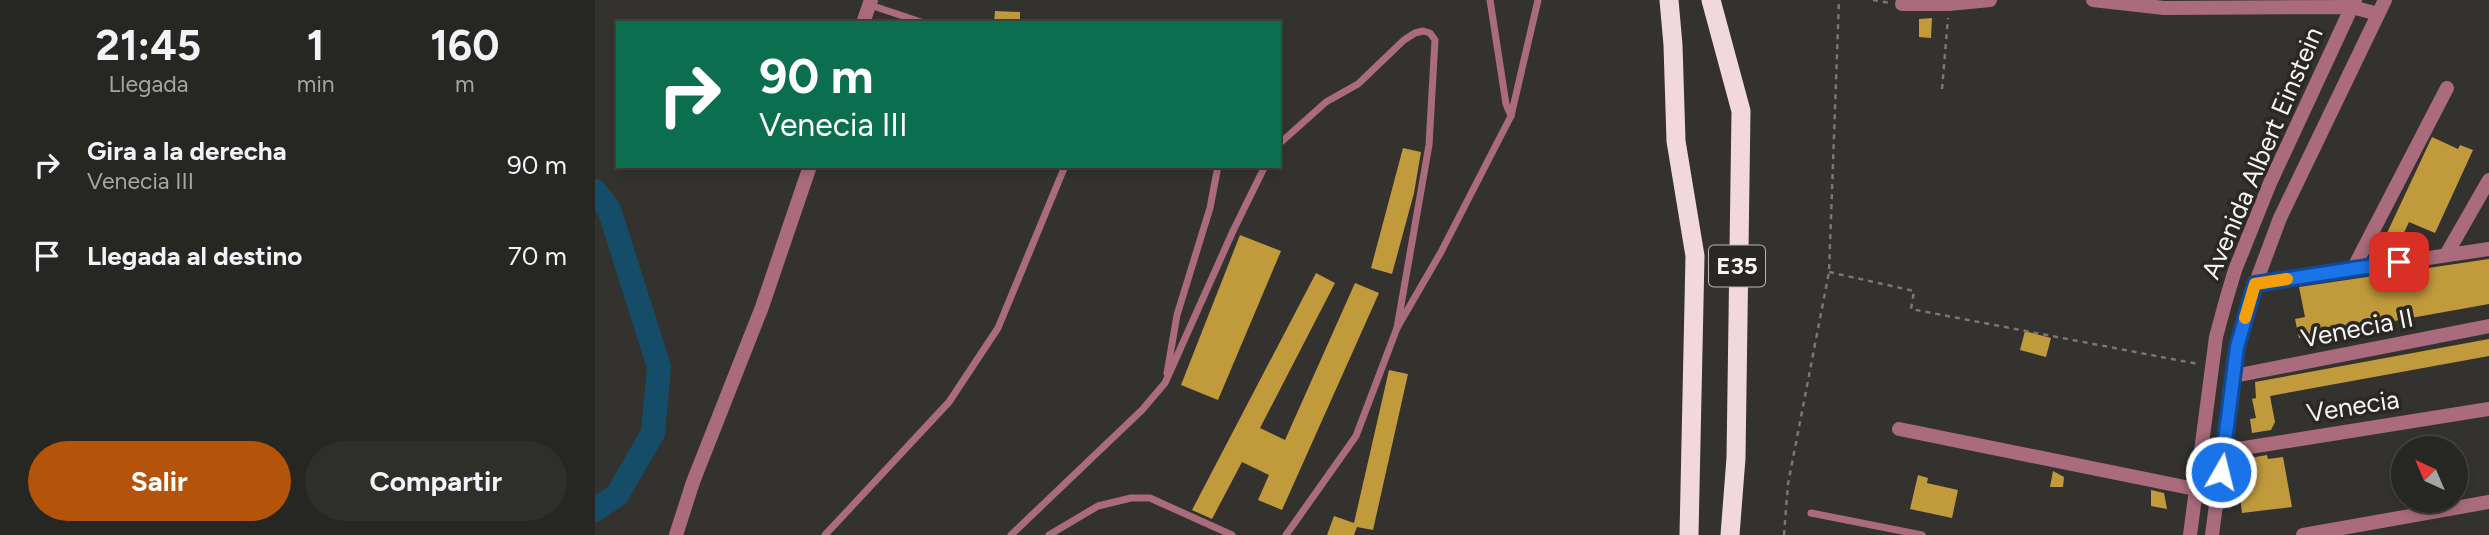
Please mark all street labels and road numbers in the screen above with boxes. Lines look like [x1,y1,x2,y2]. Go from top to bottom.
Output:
street label: Avenida Albert Einstein [2194,22,2330,284]
road number: E35 [1709,246,1765,286]
street label: Venecia II [2298,301,2416,355]
street label: Venecia [2304,383,2402,429]

